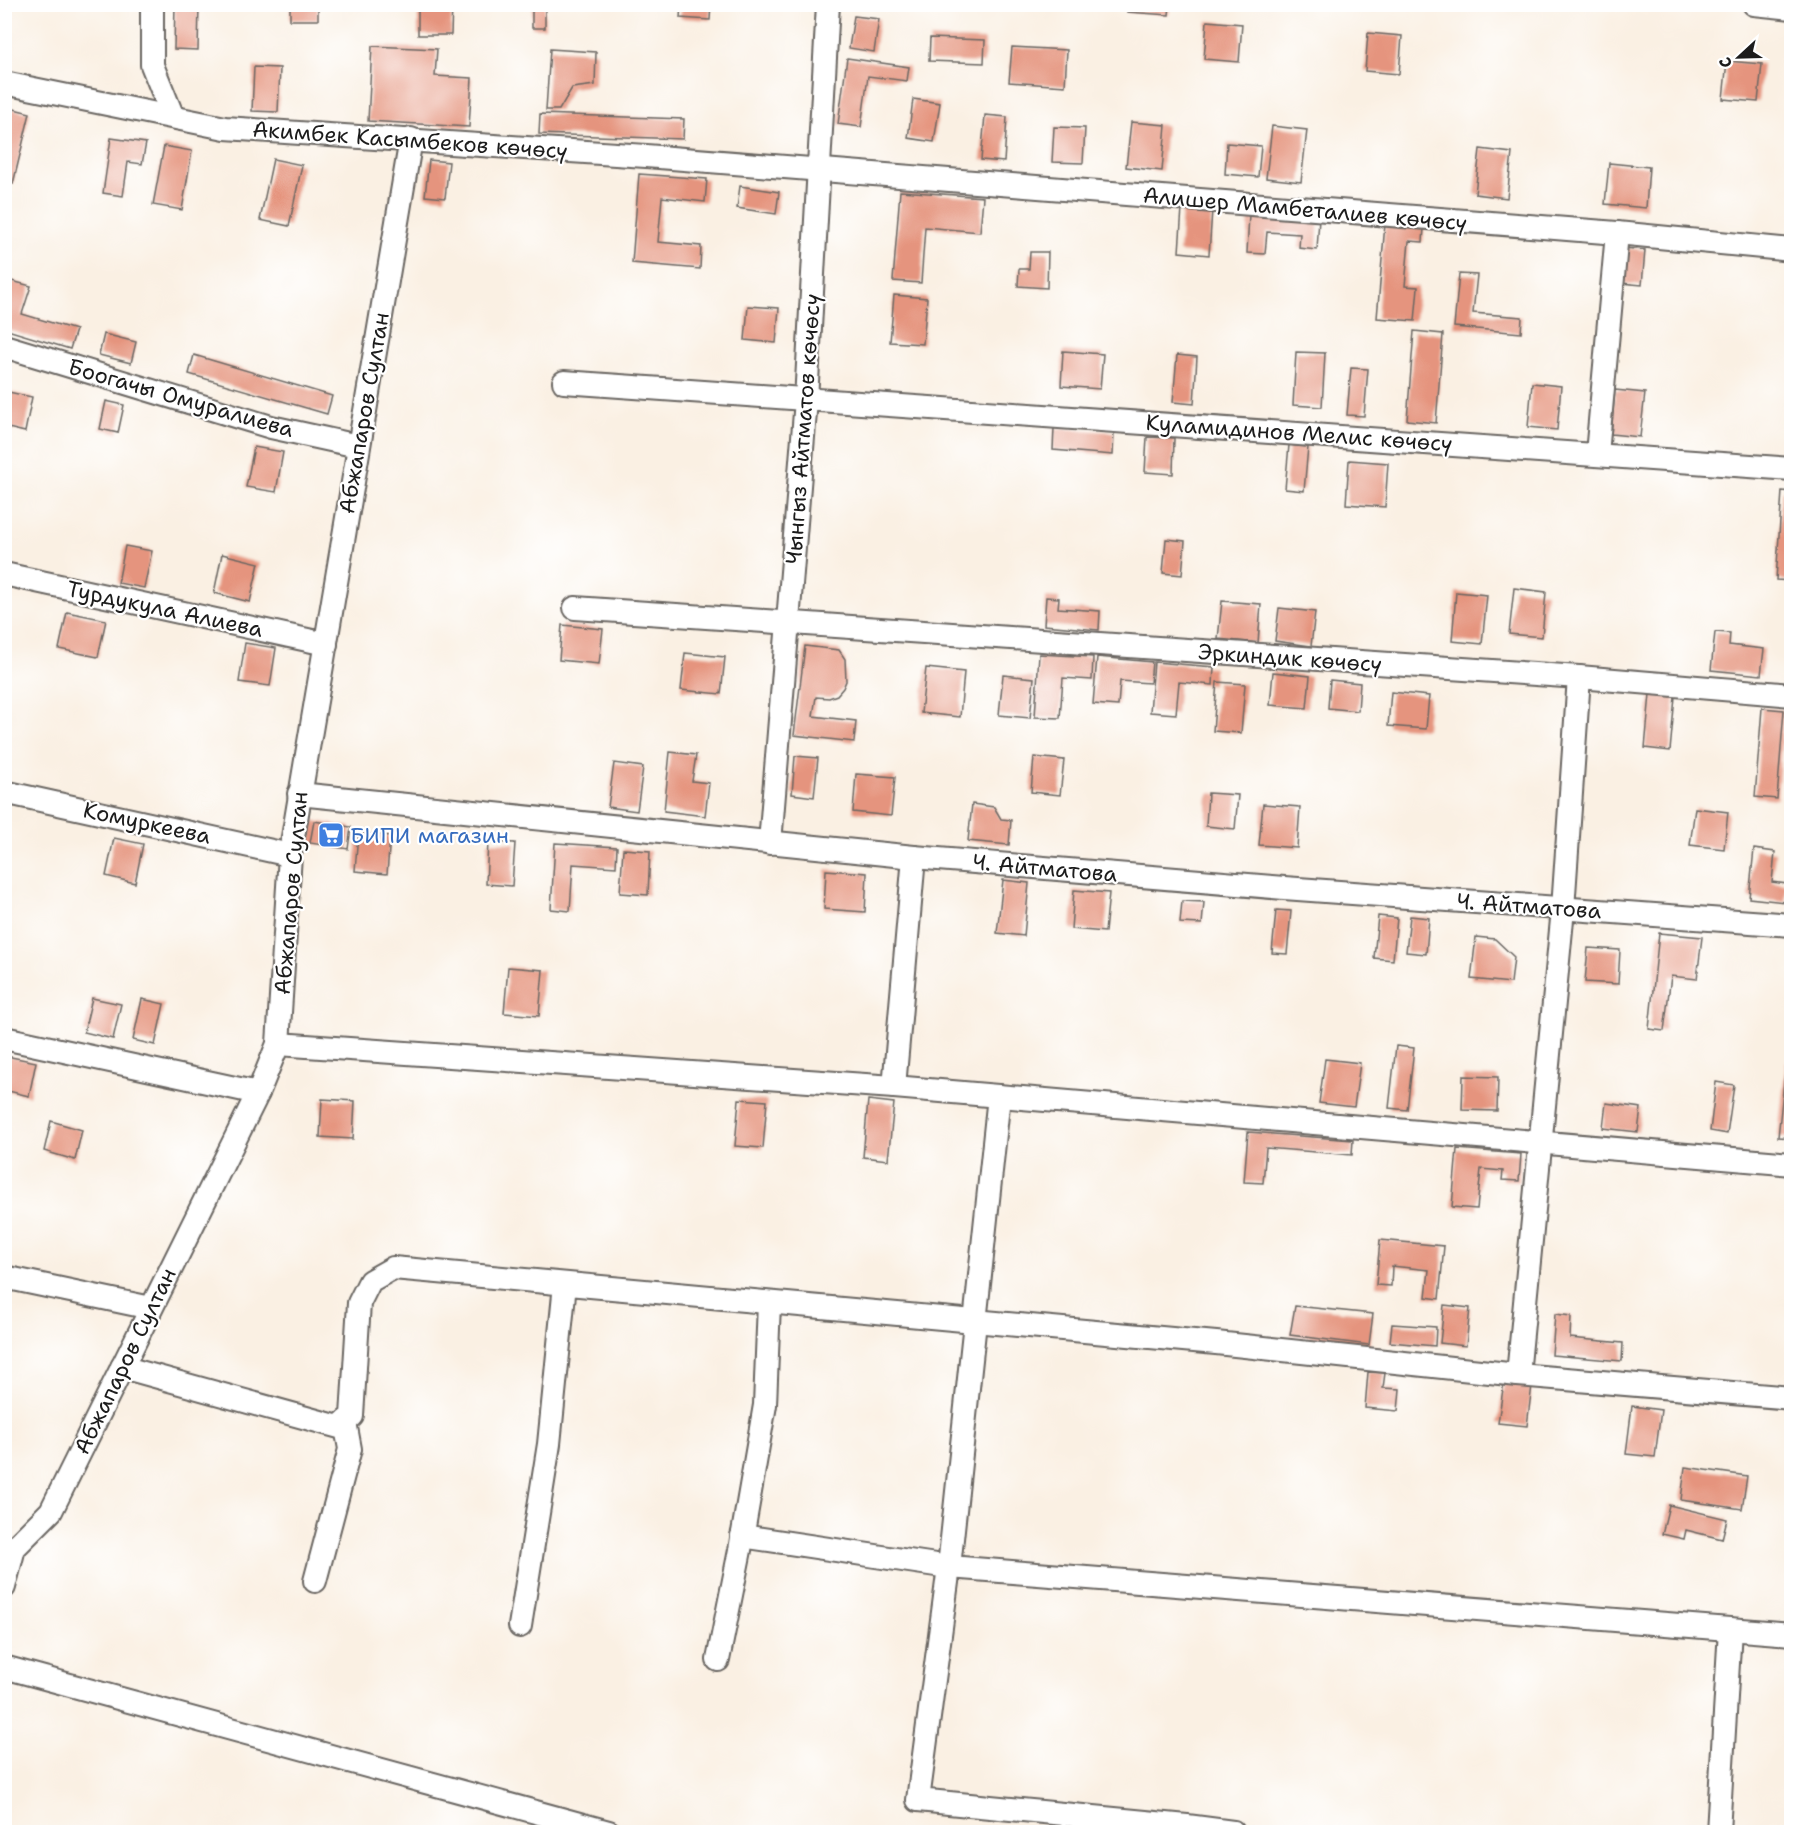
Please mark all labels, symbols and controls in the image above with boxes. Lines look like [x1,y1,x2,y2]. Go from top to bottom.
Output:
north arrow [1709,27,1769,87]
text: С [1714,54,1737,71]
street label: Акимбек Касымбеков көчөсү [251,115,569,165]
street label: Алишер Мамбеталиев көчөсү [1142,180,1468,238]
street label: Чынгыз Айтматов көчөсү [779,293,827,565]
street label: Абжапаров Султан [332,310,396,516]
street label: Боогачы Омуралиева [65,352,298,444]
street label: Куламидинов Мелис көчөсү [1145,408,1453,458]
street label: Турдукула Алиева [64,574,266,644]
street label: Эркиндик көчөсү [1197,637,1383,679]
street label: Абжапаров Султан [268,790,314,996]
street label: Комуркеева [81,795,214,851]
supermarket icon: БИПИ магазин [316,820,346,850]
place label: БИПИ магазин [350,821,509,850]
street label: Ч. Айтматова [971,847,1119,889]
street label: Ч. Айтматова [1456,886,1603,926]
street label: Абжапаров Султан [67,1263,183,1459]

